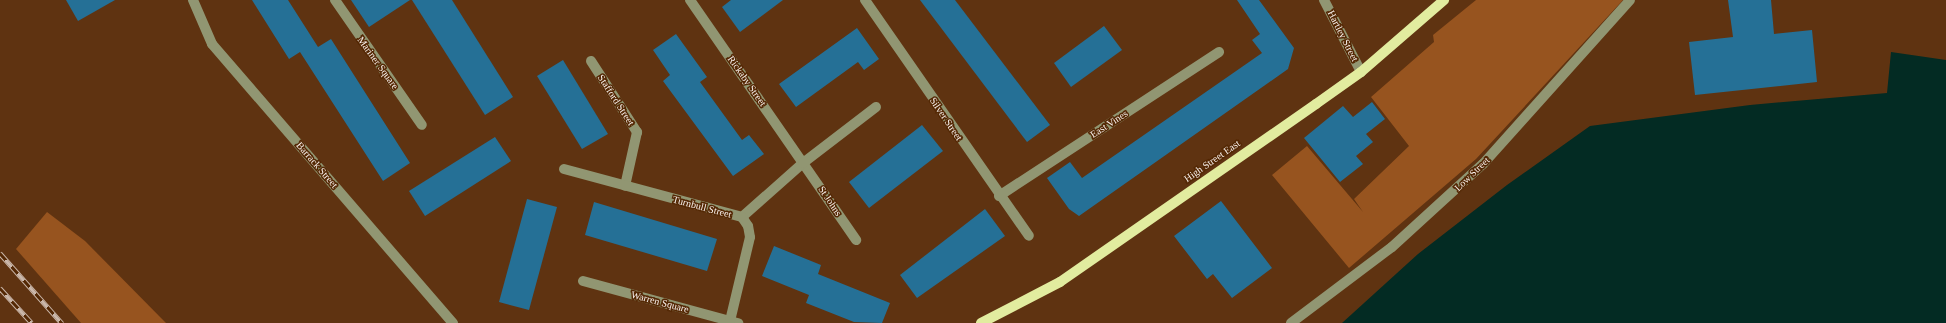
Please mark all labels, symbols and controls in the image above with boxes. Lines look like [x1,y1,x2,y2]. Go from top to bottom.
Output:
street label: Hartley Street [1325,8,1361,64]
street label: Mariner Square [355,34,401,92]
street label: Rickaby Street [725,53,769,109]
street label: Stafford Street [595,72,637,128]
street label: Silver Street [927,95,965,143]
street label: East Vines [1088,107,1130,141]
street label: High Street East [1182,137,1242,185]
street label: Barrack Street [294,139,340,191]
street label: Low Street [1452,154,1492,194]
street label: St Johns [816,184,844,218]
street label: Turnbull Street [671,193,733,221]
street label: Warren Square [630,289,690,315]

